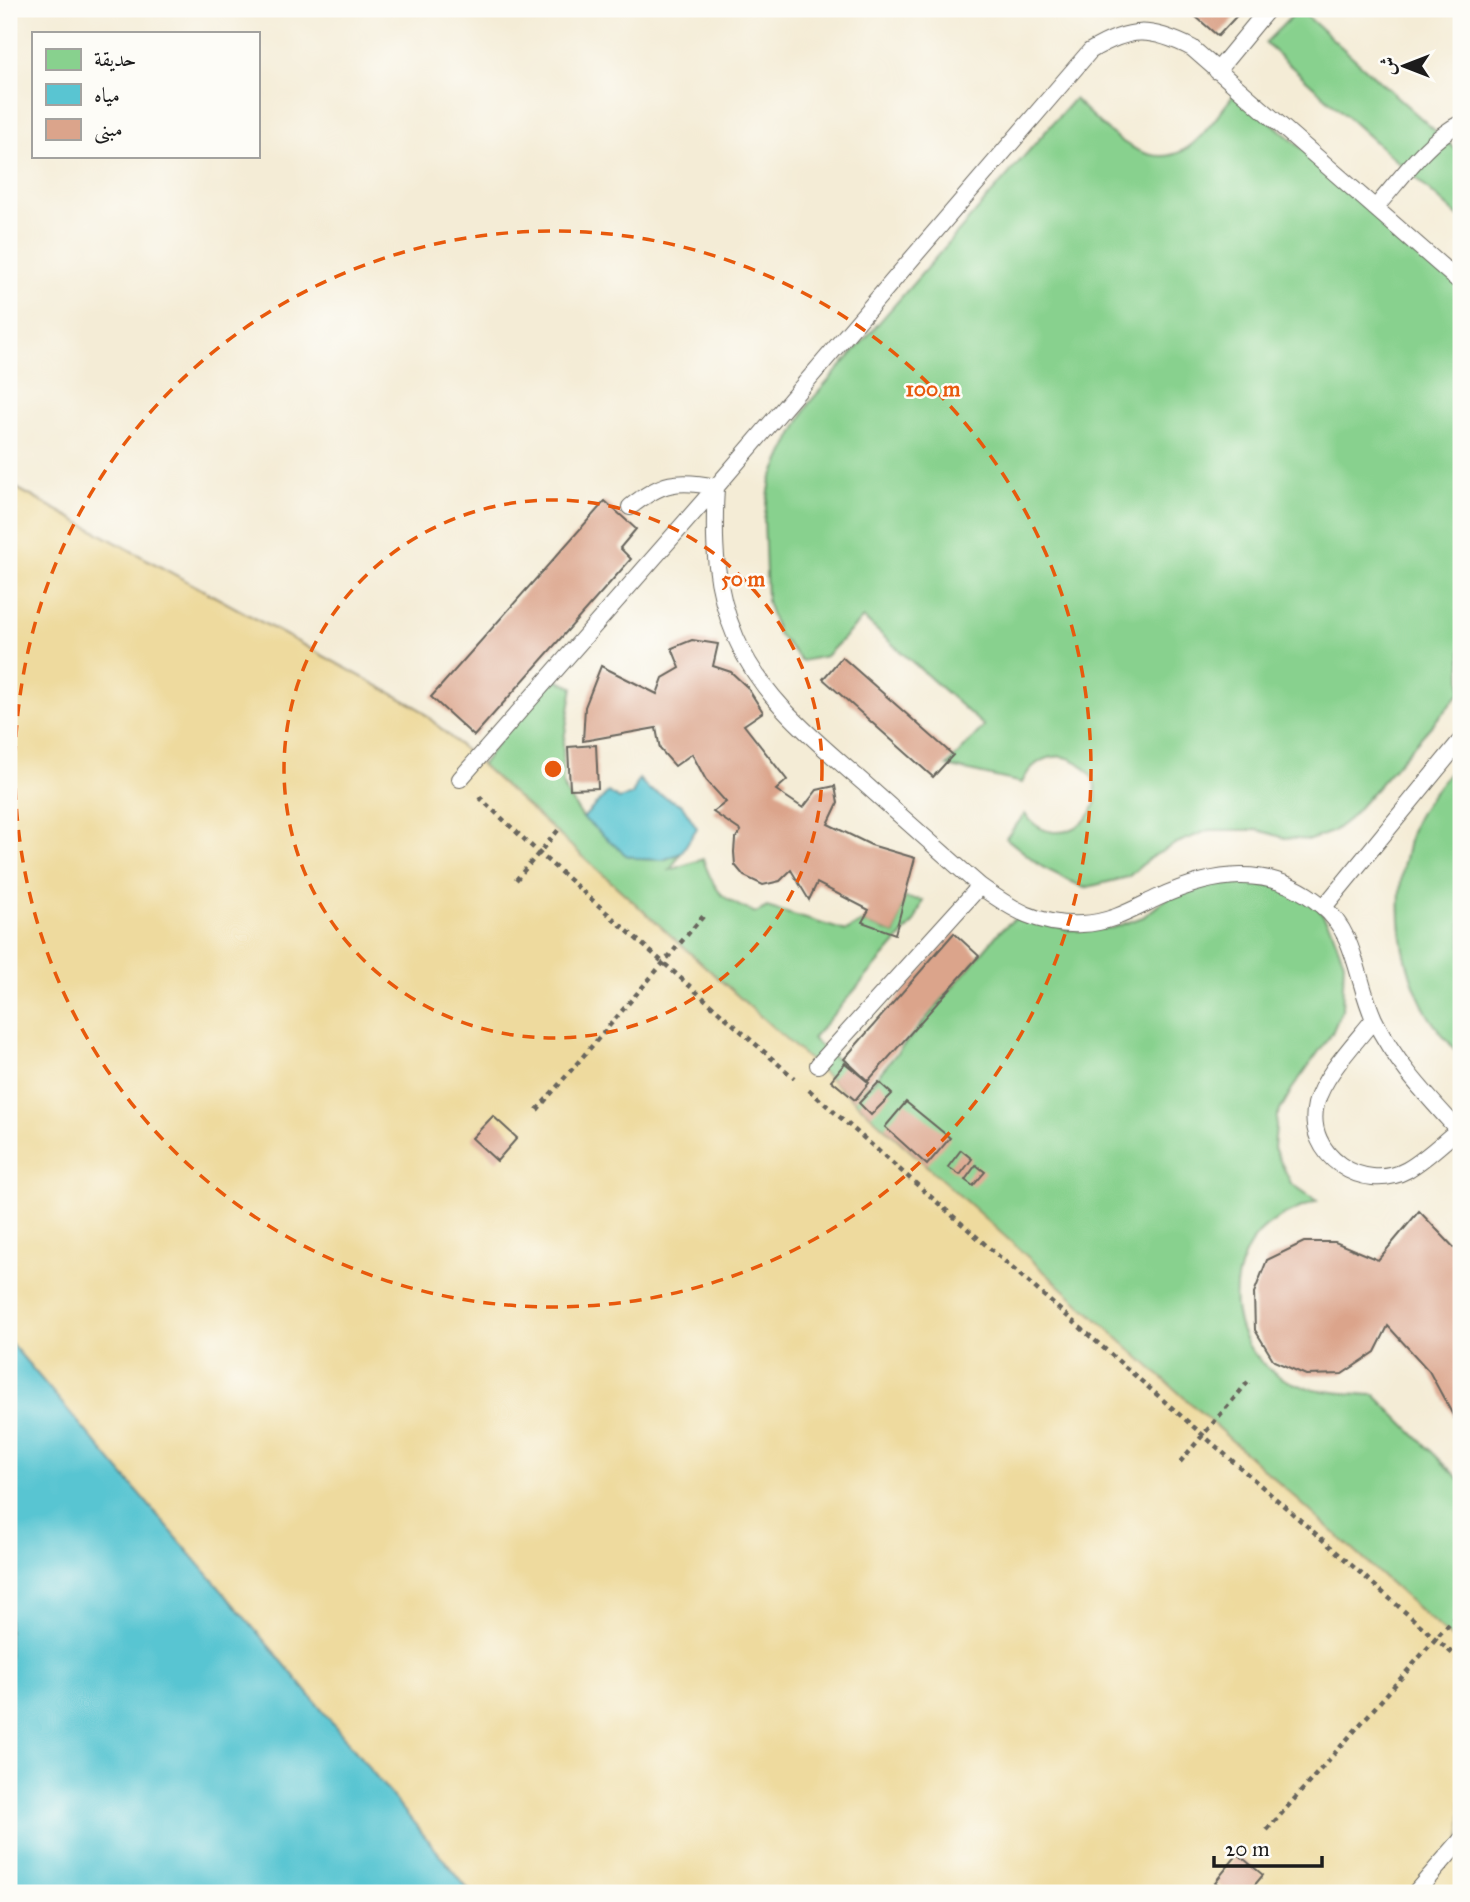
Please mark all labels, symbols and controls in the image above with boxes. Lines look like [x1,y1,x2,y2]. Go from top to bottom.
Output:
legend [32,32,259,158]
north arrow [1368,32,1438,102]
text: حديقة [94,46,137,72]
text: ش [1376,57,1399,75]
text: مياه [94,82,120,108]
text: مبنى [94,116,123,144]
text: 100 m [906,376,961,402]
text: 50 m [721,566,765,592]
centre of rings [541,757,565,781]
scale bar [1214,1825,1323,1869]
text: 20 m [1225,1836,1270,1862]

